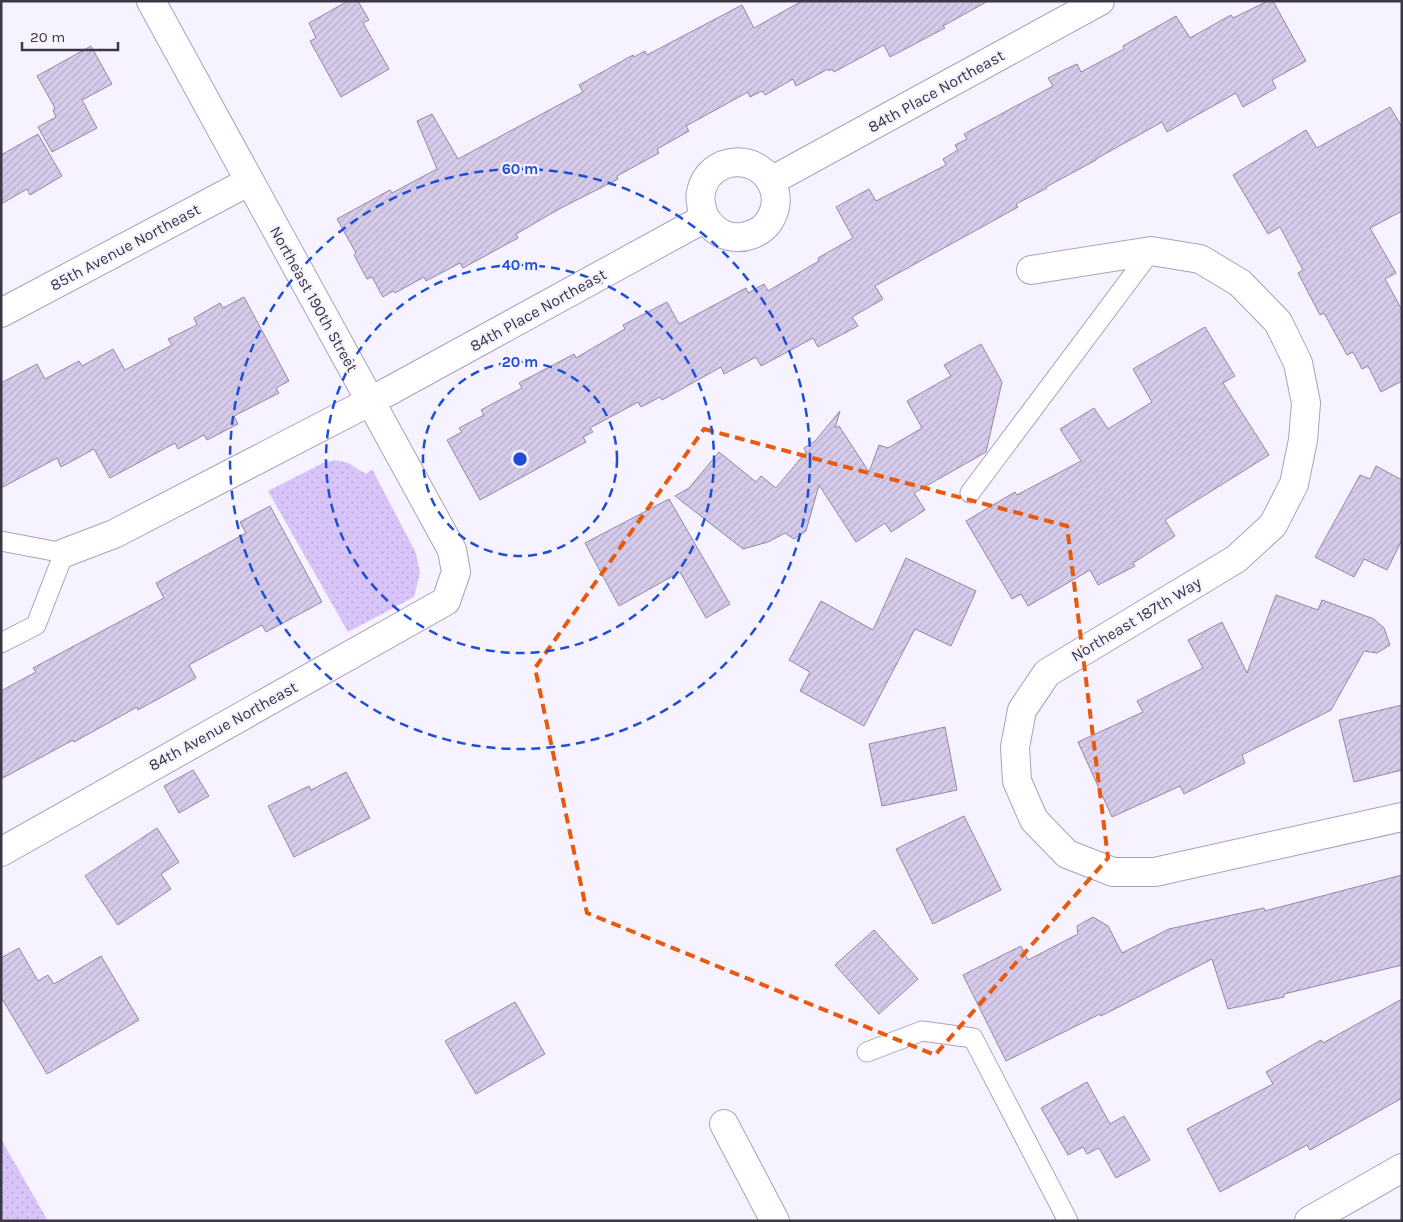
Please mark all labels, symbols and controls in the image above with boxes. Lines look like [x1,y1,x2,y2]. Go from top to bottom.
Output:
scale bar [22,20,119,52]
text: 20 m [30,28,65,46]
street label: 84th Place Northeast [864,46,1008,136]
text: 60 m [502,160,538,178]
street label: 85th Avenue Northeast [47,199,203,295]
street label: Northeast 190th Street [266,223,362,375]
text: 40 m [502,256,538,274]
street label: 84th Place Northeast [466,265,610,355]
text: 20 m [502,353,538,371]
centre of rings [511,450,529,468]
street label: Northeast 187th Way [1067,572,1205,665]
street label: 84th Avenue Northeast [145,677,301,775]

